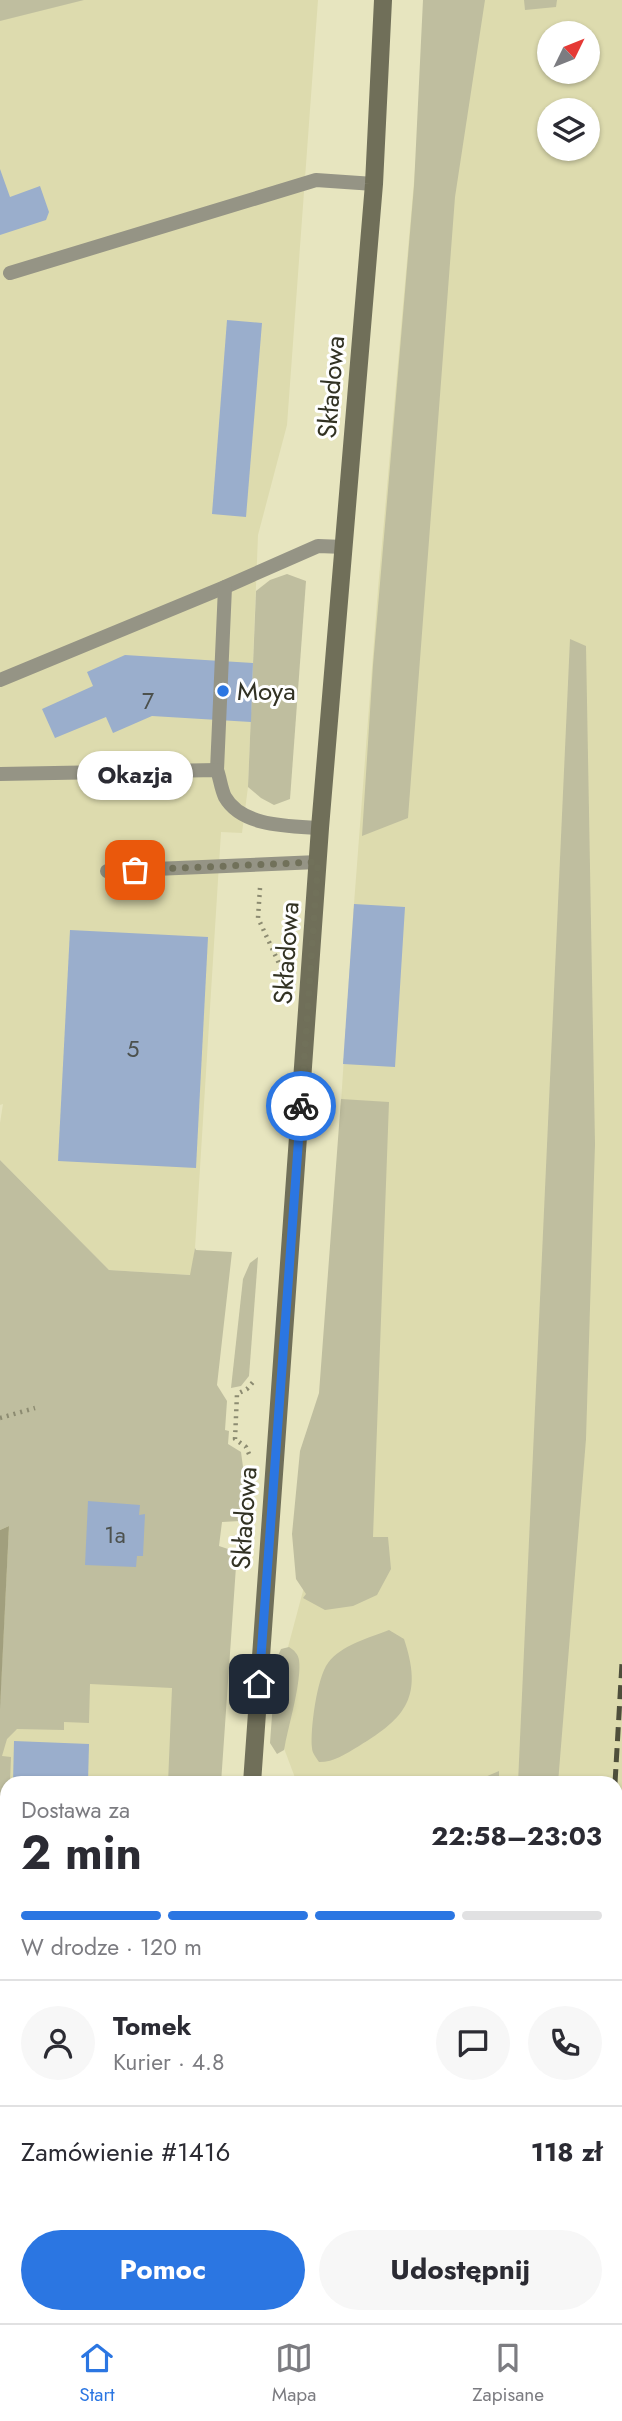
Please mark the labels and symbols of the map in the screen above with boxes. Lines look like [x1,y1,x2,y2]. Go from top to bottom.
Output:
north arrow [537,21,600,84]
street label: Składowa [308,334,354,440]
place label: Moya [237,672,296,710]
marker: Moya [215,683,231,699]
house number: 7 [142,684,154,718]
callout: Okazja [77,751,193,800]
pin [105,840,165,900]
street label: Składowa [263,900,309,1006]
house number: 5 [127,1032,140,1066]
courier [266,1071,336,1141]
street label: Składowa [221,1465,267,1571]
house number: 1a [104,1518,126,1552]
pin [229,1654,289,1714]

